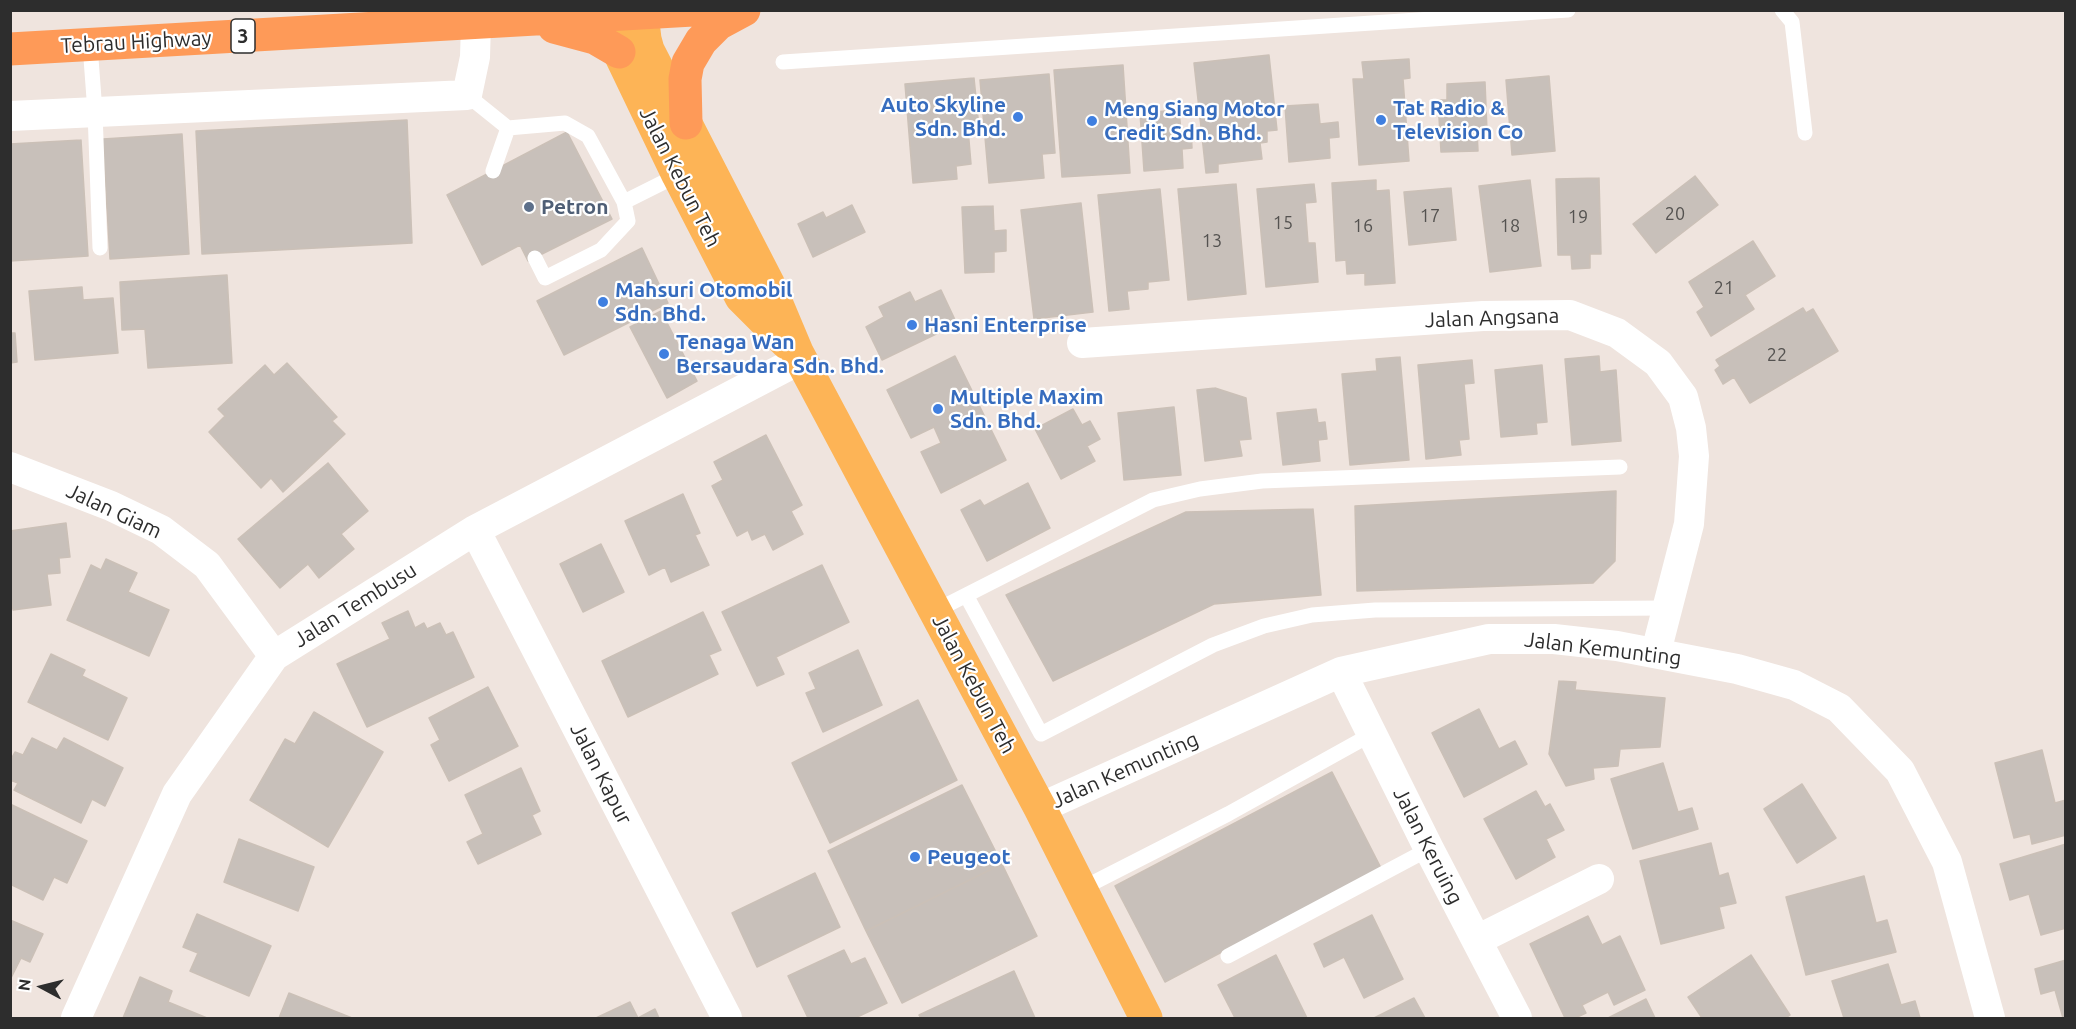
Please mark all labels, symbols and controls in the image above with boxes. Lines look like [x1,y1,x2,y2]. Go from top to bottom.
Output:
road number: 3 [231,19,255,53]
street label: Tebrau Highway [60,25,212,59]
place label: Auto Skyline Sdn. Bhd. [881,92,1006,142]
place label: Tat Radio & Television Co [1393,95,1523,145]
place label: Meng Siang Motor Credit Sdn. Bhd. [1104,96,1285,146]
street label: Jalan Kebun Teh [634,103,726,251]
marker: Auto Skyline Sdn. Bhd. [1011,110,1025,124]
marker: Tat Radio & Television Co [1374,113,1388,127]
marker: Meng Siang Motor Credit Sdn. Bhd. [1085,114,1099,128]
place label: Petron [541,194,608,220]
marker: Petron [522,200,536,214]
house number: 20 [1665,203,1685,225]
house number: 17 [1420,205,1440,227]
house number: 19 [1568,206,1588,228]
house number: 15 [1273,212,1293,234]
house number: 16 [1353,215,1373,237]
house number: 18 [1500,215,1520,237]
house number: 13 [1202,230,1222,252]
place label: Mahsuri Otomobil Sdn. Bhd. [615,277,792,327]
house number: 21 [1714,277,1734,299]
marker: Mahsuri Otomobil Sdn. Bhd. [596,295,610,309]
street label: Jalan Angsana [1424,303,1560,333]
place label: Hasni Enterprise [924,312,1087,338]
marker: Hasni Enterprise [905,318,919,332]
place label: Tenaga Wan Bersaudara Sdn. Bhd. [676,329,884,379]
house number: 22 [1767,344,1787,366]
marker: Tenaga Wan Bersaudara Sdn. Bhd. [657,347,671,361]
place label: Multiple Maxim Sdn. Bhd. [950,384,1104,434]
marker: Multiple Maxim Sdn. Bhd. [931,402,945,416]
street label: Jalan Giam [62,478,166,544]
street label: Jalan Tembusu [289,557,421,653]
street label: Jalan Kebun Teh [927,610,1021,758]
street label: Jalan Kemunting [1523,627,1683,671]
street label: Jalan Kapur [565,719,637,829]
street label: Jalan Kemunting [1048,726,1202,814]
street label: Jalan Keruing [1388,783,1468,909]
place label: Peugeot [927,844,1010,870]
marker: Peugeot [908,850,922,864]
north arrow [12,957,72,1017]
text: N [14,978,34,992]

